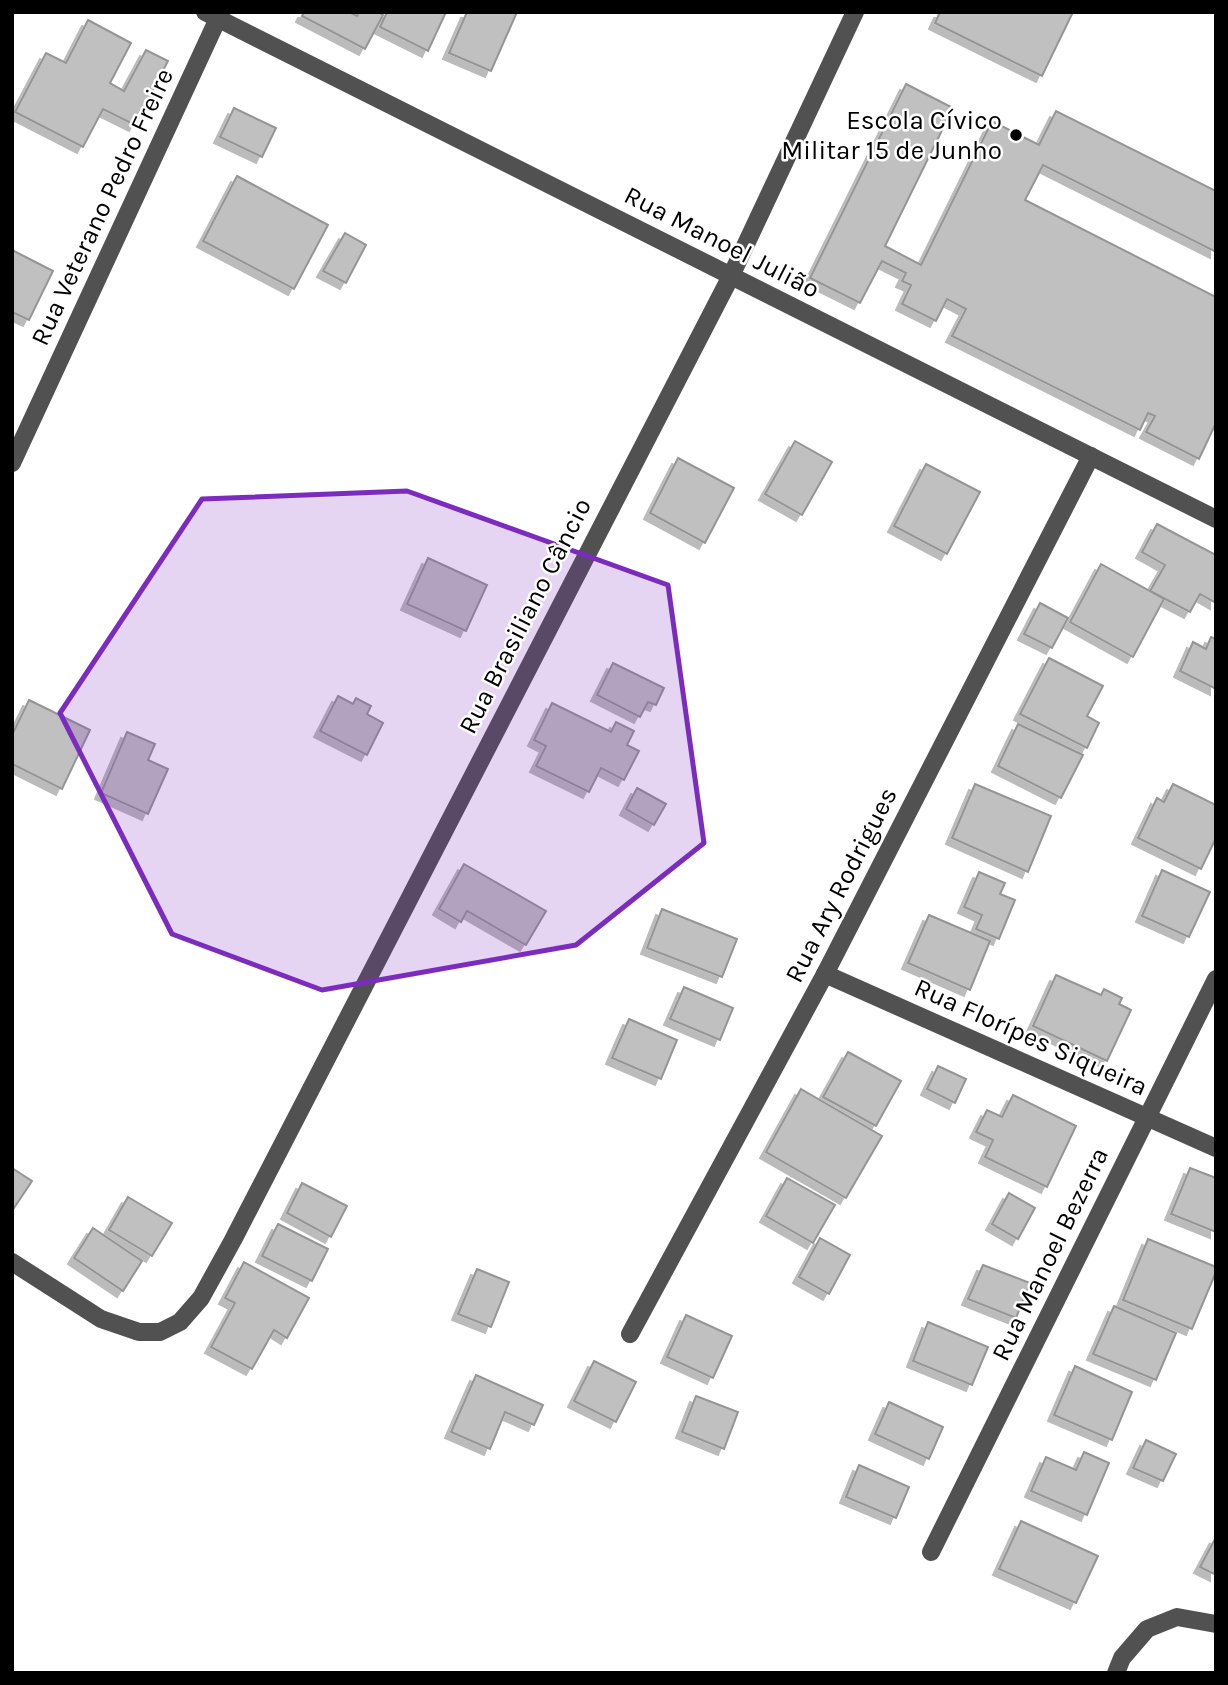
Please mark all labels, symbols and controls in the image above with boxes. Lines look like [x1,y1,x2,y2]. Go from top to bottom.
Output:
street label: Rua Veterano Pedro Freire [24,64,180,350]
place label: Escola Cívico Militar 15 de Junho [781,105,1002,166]
marker: Escola Cívico Militar 15 de Junho [1008,127,1024,143]
street label: Rua Manoel Julião [619,179,825,305]
street label: Rua Brasiliano Câncio [452,493,598,739]
street label: Rua Ary Rodrigues [778,782,904,988]
street label: Rua Florípes Siqueira [910,972,1152,1102]
street label: Rua Manoel Bezerra [985,1142,1115,1366]

